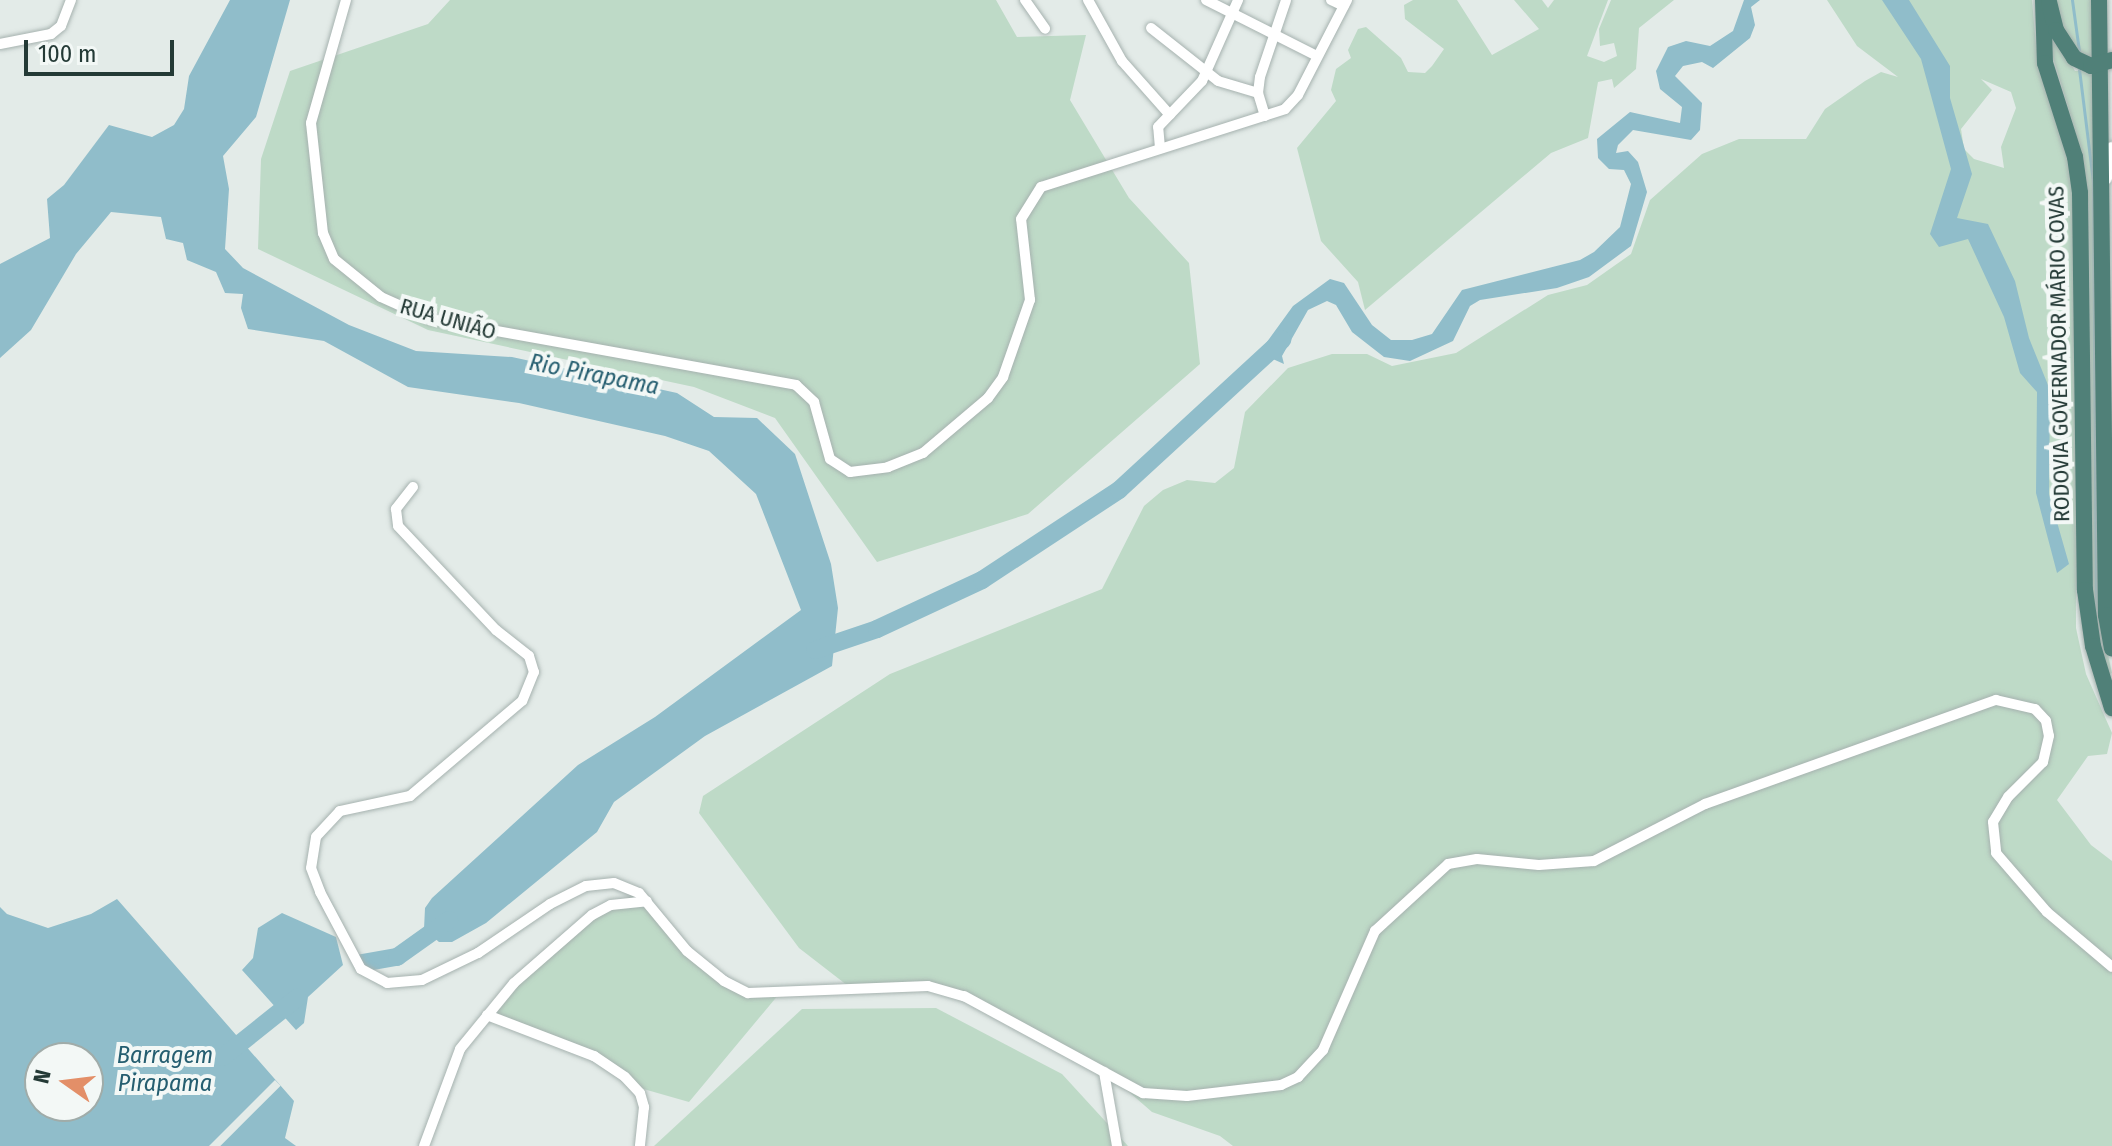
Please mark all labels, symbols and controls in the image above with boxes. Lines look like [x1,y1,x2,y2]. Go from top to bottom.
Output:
scale bar [28,24,178,74]
text: 100 m [38,40,96,68]
street label: RODOVIA GOVERNADOR MÁRIO COVAS [2043,186,2075,522]
street label: RUA UNIÃO [397,293,499,345]
water label: Rio Pirapama [527,348,661,402]
north arrow [24,1042,104,1122]
water label: Barragem Pirapama [117,1042,213,1098]
text: N [27,1067,57,1086]

